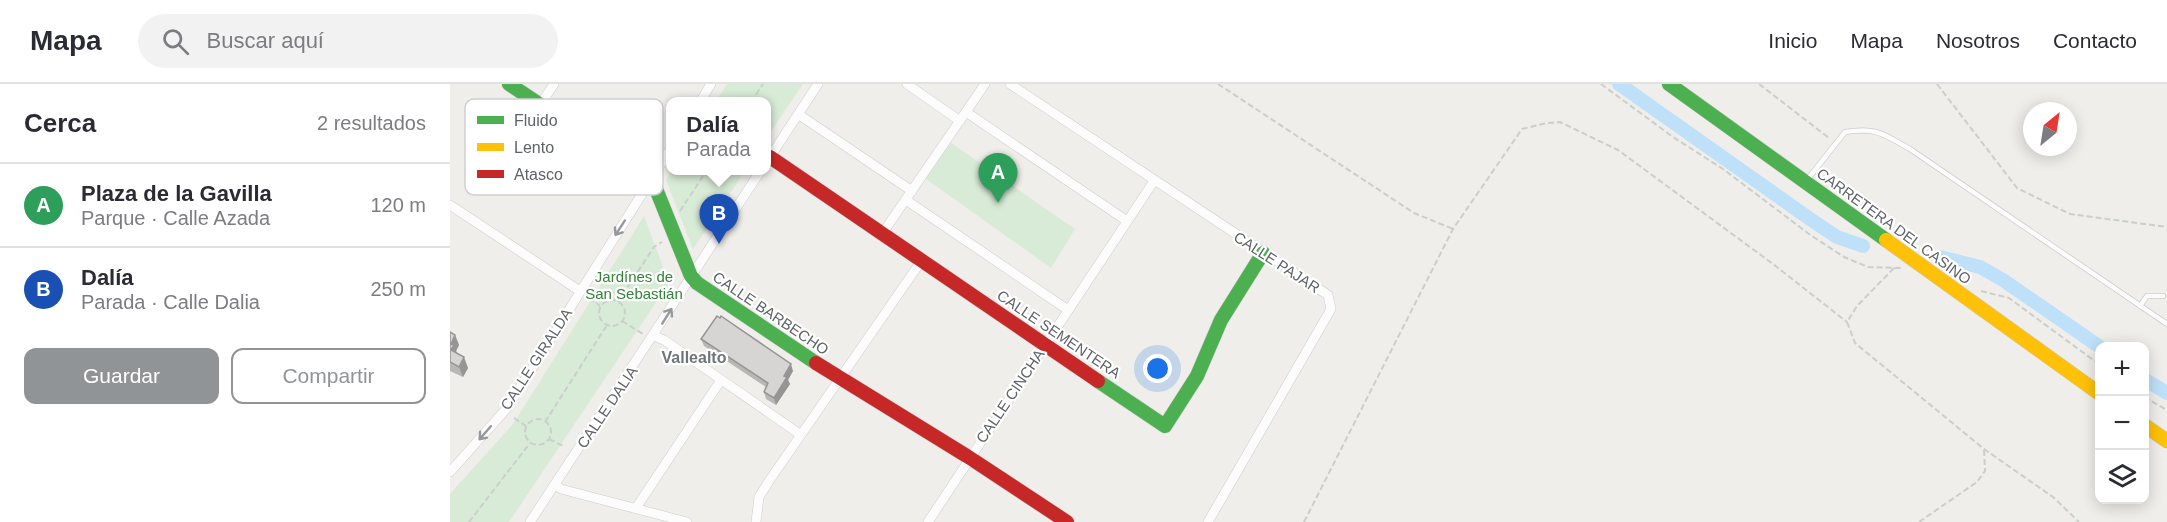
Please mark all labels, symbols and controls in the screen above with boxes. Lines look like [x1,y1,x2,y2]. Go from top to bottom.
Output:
search box [138,14,558,68]
text: Mapa [30,25,102,56]
icon: search [159,25,192,58]
text: Buscar aquí [207,28,324,53]
text: Inicio [1768,29,1817,52]
text: Mapa [1850,29,1903,52]
text: Nosotros [1936,29,2020,52]
text: Contacto [2053,29,2137,52]
popup [666,97,771,175]
legend [465,99,663,195]
north arrow [2023,102,2077,156]
text: Cerca [24,108,96,138]
text: 2 resultados [317,112,426,134]
text: Fluido [514,112,558,129]
text: Dalía [686,112,739,137]
text: Parada [686,138,751,160]
text: Lento [514,139,554,156]
pin: A [978,154,1018,203]
street label: CARRETERA DEL CASINO [1814,164,1974,288]
text: Atasco [514,166,563,183]
text: Plaza de la Gavilla [81,181,272,206]
text: A [36,194,51,216]
text: 120 m [370,194,426,216]
pin: B [700,194,738,244]
text: Parque · Calle Azada [81,207,270,229]
one-way arrow [614,219,626,236]
street label: CALLE PAJAR [1231,228,1323,296]
text: Dalía [81,265,134,290]
park label: Jardínes de San Sebastián [585,268,683,302]
street label: CALLE BARBECHO [710,268,832,358]
text: B [36,278,51,300]
text: 250 m [370,278,426,300]
street label: CALLE SEMENTERA [994,286,1124,382]
text: Parada · Calle Dalia [81,291,260,313]
street label: CALLE GIRALDA [497,305,575,413]
one-way arrow [660,307,673,324]
map controls [2095,342,2149,504]
button: + [2095,342,2149,396]
street label: CALLE CINCHA [972,346,1048,446]
button: Guardar [24,348,219,404]
button: Compartir [231,348,426,404]
district label: Vallealto [662,349,727,366]
your location [1143,354,1172,383]
street label: CALLE DALIA [573,363,641,451]
button: − [2095,396,2149,450]
one-way arrow [478,425,491,441]
button: layers [2095,450,2149,504]

